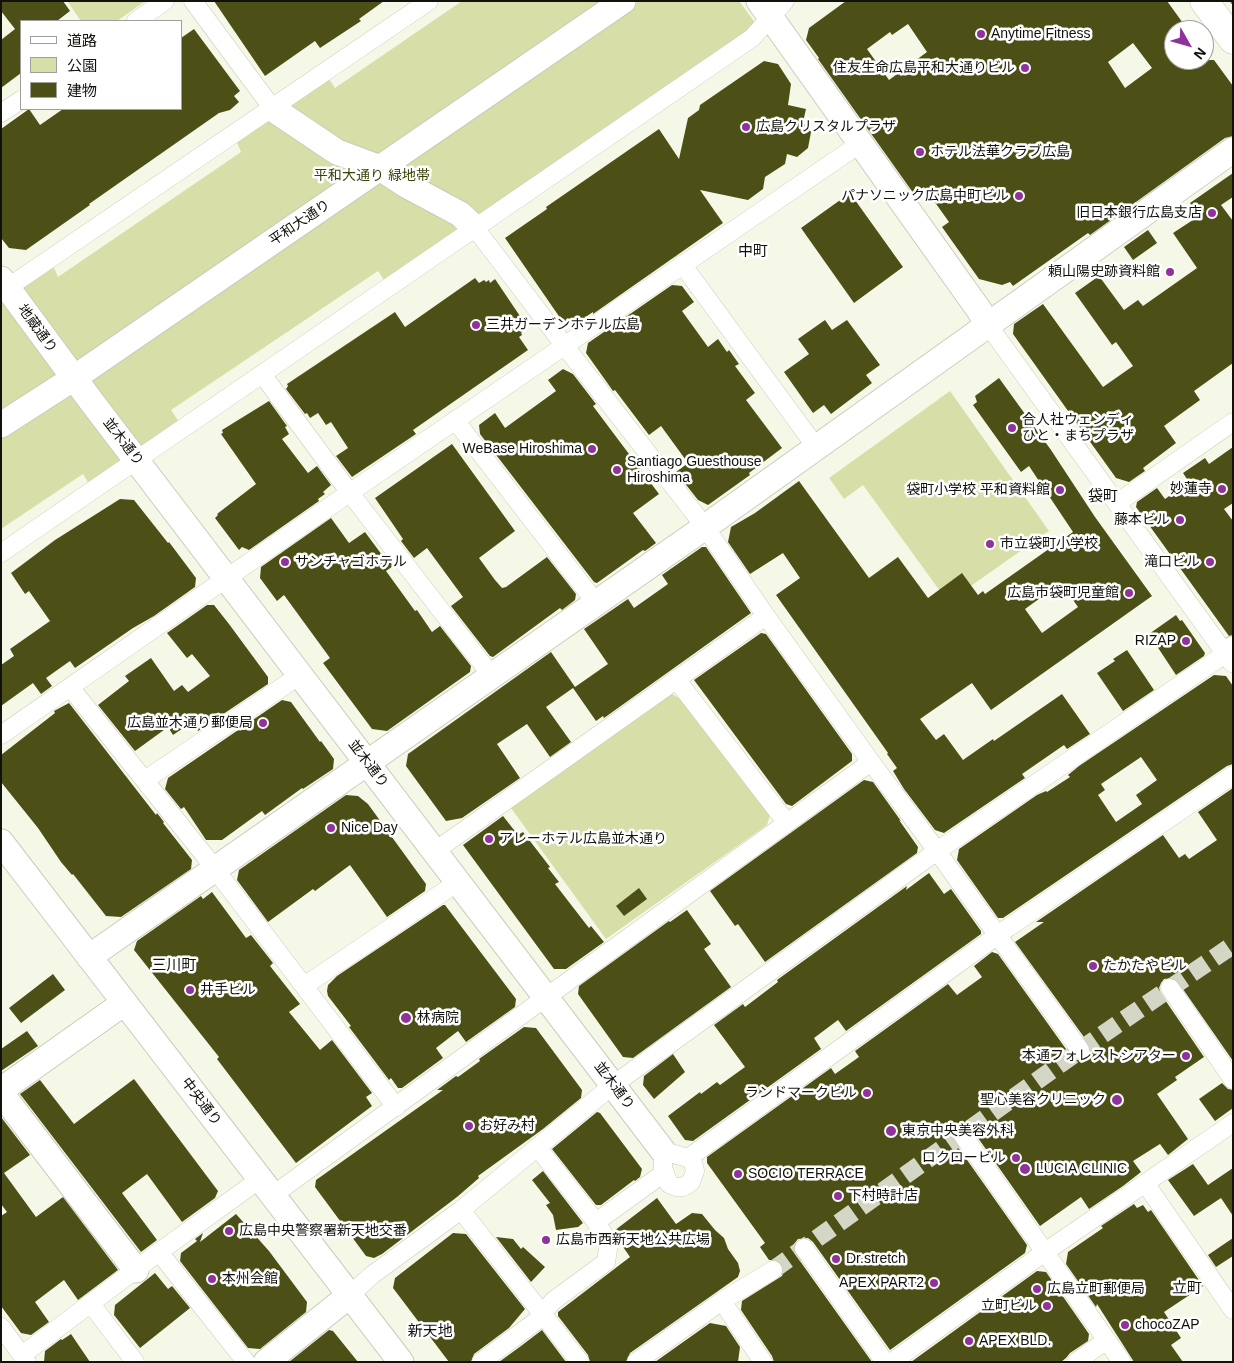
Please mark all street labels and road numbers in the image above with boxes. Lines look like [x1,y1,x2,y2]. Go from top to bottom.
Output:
street label: 平和大通り [266,196,334,250]
street label: 地蔵通り [14,301,60,357]
street label: 並木通り [99,415,147,469]
street label: 並木通り [344,737,392,791]
street label: 並木通り [590,1059,638,1113]
street label: 中央通り [177,1075,225,1129]

